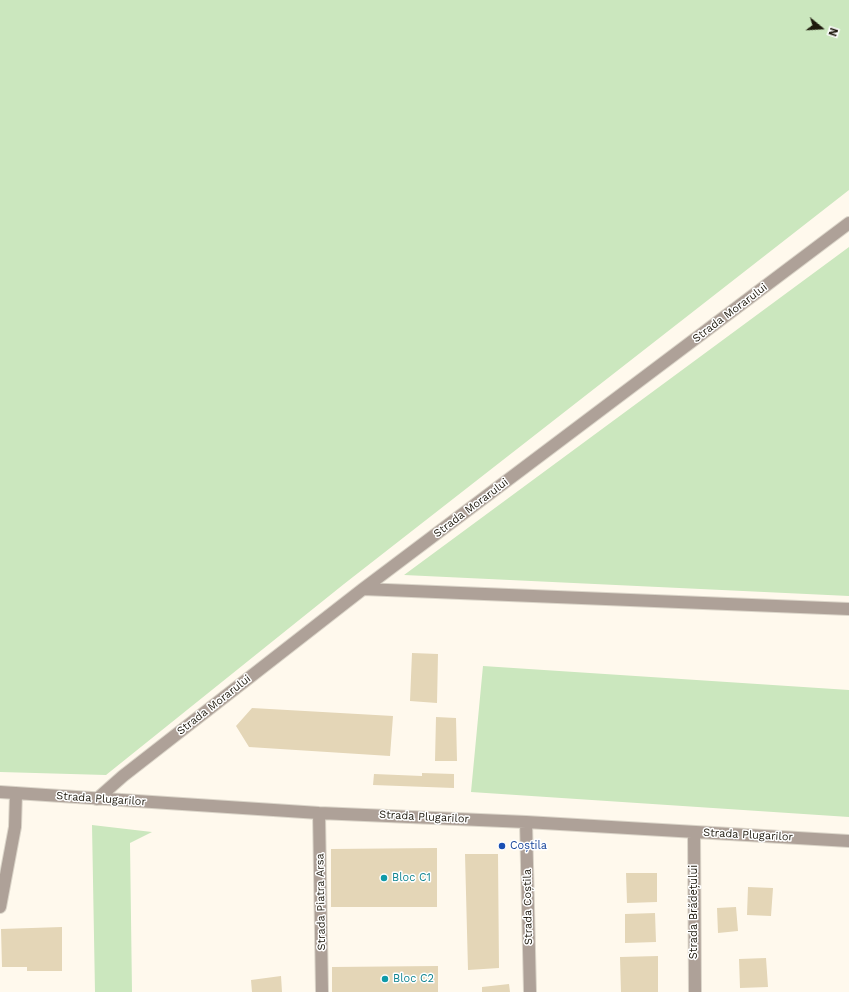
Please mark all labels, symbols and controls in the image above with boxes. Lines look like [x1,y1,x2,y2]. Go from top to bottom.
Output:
north arrow [801,8,841,48]
text: N [825,26,840,38]
street label: Strada Morarului [690,281,770,345]
street label: Strada Morarului [431,476,511,540]
street label: Strada Morarului [175,672,253,738]
street label: Strada Plugarilor [56,789,146,809]
street label: Strada Plugarilor [379,808,469,826]
street label: Strada Plugarilor [703,826,793,844]
place label: Coștila [510,839,547,853]
marker: Coștila [497,841,507,851]
street label: Strada Piatra Arsa [314,853,328,951]
street label: Strada Brădețului [687,865,701,959]
street label: Strada Coștila [521,869,535,945]
place label: Bloc C1 [392,871,431,885]
marker: Bloc C1 [379,873,389,883]
place label: Bloc C2 [393,972,434,986]
marker: Bloc C2 [380,974,390,984]

